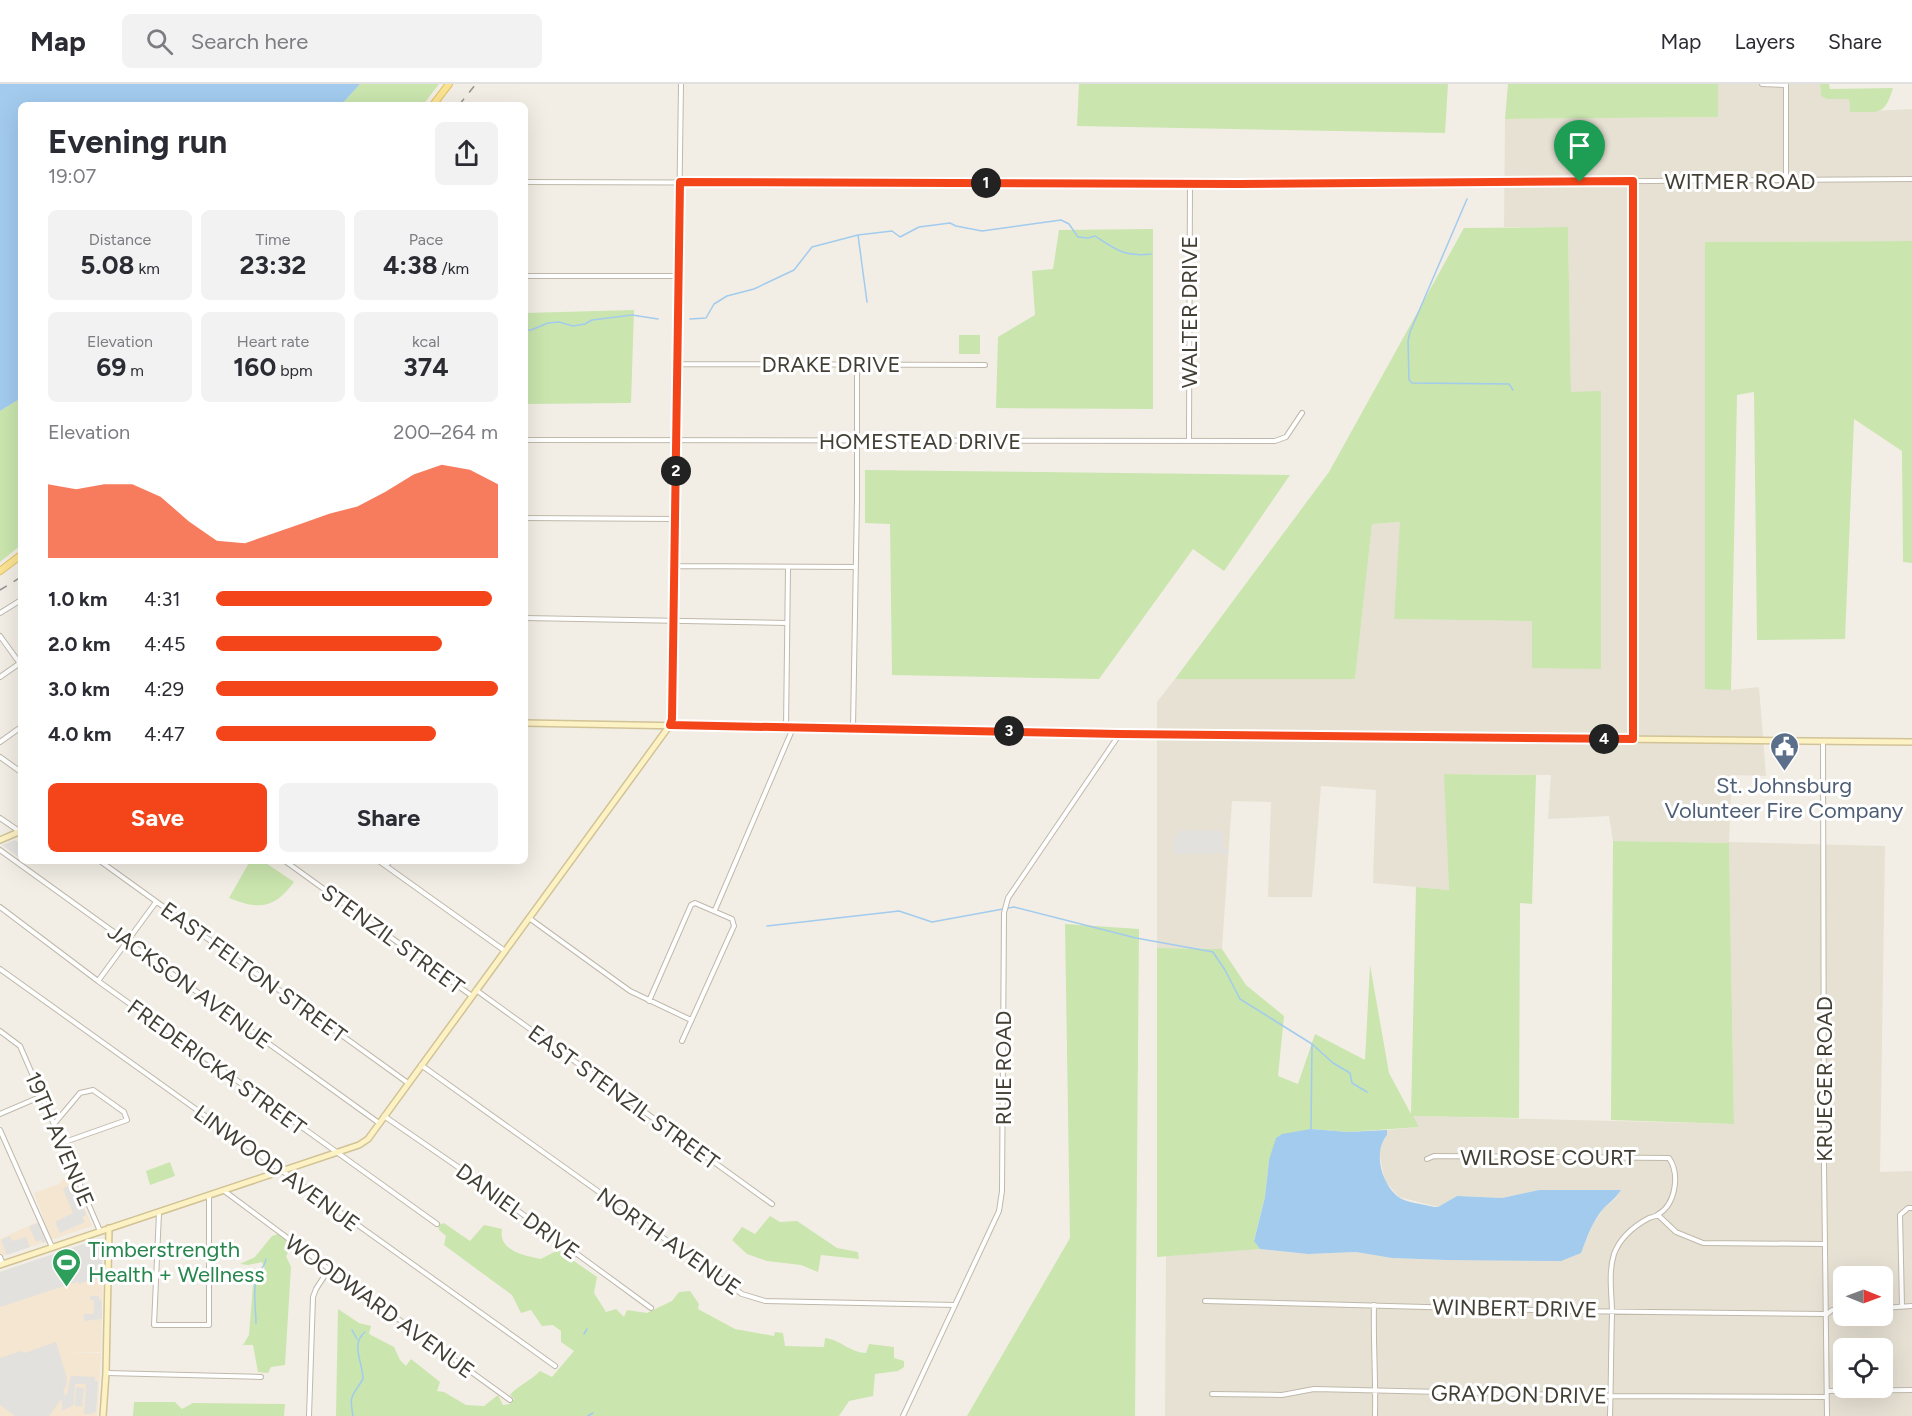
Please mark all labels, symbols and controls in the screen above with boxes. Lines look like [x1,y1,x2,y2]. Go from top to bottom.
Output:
search box [122,14,542,68]
text: Map [30,24,86,58]
icon: search [143,25,176,58]
text: Search here [191,28,308,55]
text: Map [1661,29,1701,54]
text: Layers [1734,29,1795,54]
text: Share [1828,29,1882,54]
pin [1554,120,1605,182]
text: Evening run [48,122,227,161]
button: share [435,122,498,185]
icon: arrive [1563,129,1596,162]
text: 19:07 [48,164,96,188]
pin: 1 [971,168,1001,198]
street label: WITMER ROAD [1665,168,1815,195]
text: 1 [983,173,989,192]
text: Distance [89,230,151,249]
text: Time [256,230,290,249]
text: Pace [409,230,443,249]
street label: WALTER DRIVE [1176,236,1203,388]
text: 5.08 [80,249,135,281]
text: 23:32 [240,249,306,281]
text: 4:38 [383,249,438,281]
text: km [135,259,160,278]
text: /km [438,259,469,278]
text: Elevation [87,332,153,351]
text: Heart rate [237,332,309,351]
text: kcal [412,332,440,351]
text: 69 [96,351,126,383]
text: 160 [233,351,276,383]
text: 374 [403,351,449,383]
street label: DRAKE DRIVE [762,351,900,378]
text: m [126,361,144,380]
text: bpm [276,361,313,380]
text: Elevation [48,420,130,444]
text: 200–264 m [393,420,498,444]
street label: HOMESTEAD DRIVE [819,428,1021,455]
pin: 2 [661,456,691,486]
text: 2 [671,461,681,480]
text: 1.0 km [48,587,107,611]
text: 4:31 [144,587,181,611]
text: 2.0 km [48,632,110,656]
text: 4:45 [144,632,185,656]
text: 3.0 km [48,677,110,701]
text: 4:29 [144,677,184,701]
pin: 3 [994,716,1024,746]
text: 3 [1005,721,1013,740]
text: 4.0 km [48,722,112,746]
text: 4:47 [144,722,185,746]
pin: 4 [1589,724,1619,754]
text: 4 [1599,729,1609,748]
public building icon: St. Johnsburg Volunteer Fire Company [1768,730,1800,772]
place label: St. Johnsburg Volunteer Fire Company [1665,772,1904,824]
button: Save [48,783,267,852]
button: Share [279,783,498,852]
street label: STENZIL STREET [316,878,470,1000]
street label: EAST FELTON STREET [156,896,352,1049]
street label: JACKSON AVENUE [103,918,277,1055]
street label: FREDERICKA STREET [122,994,311,1141]
street label: KRUEGER ROAD [1811,996,1838,1162]
street label: RUIE ROAD [990,1011,1017,1125]
street label: EAST STENZIL STREET [523,1019,724,1176]
street label: 19TH AVENUE [19,1068,100,1211]
street label: LINWOOD AVENUE [189,1099,365,1238]
street label: WILROSE COURT [1460,1144,1636,1171]
street label: DANIEL DRIVE [451,1158,585,1265]
street label: NORTH AVENUE [591,1182,746,1301]
street label: WOODWARD AVENUE [280,1229,480,1384]
place label: Timberstrength Health + Wellness [88,1236,264,1288]
sports icon: Timberstrength Health + Wellness [51,1246,83,1288]
north arrow [1833,1266,1893,1326]
map controls [1833,1266,1893,1398]
street label: WINBERT DRIVE [1432,1294,1598,1323]
button: locate [1833,1338,1893,1398]
street label: GRAYDON DRIVE [1431,1379,1607,1410]

